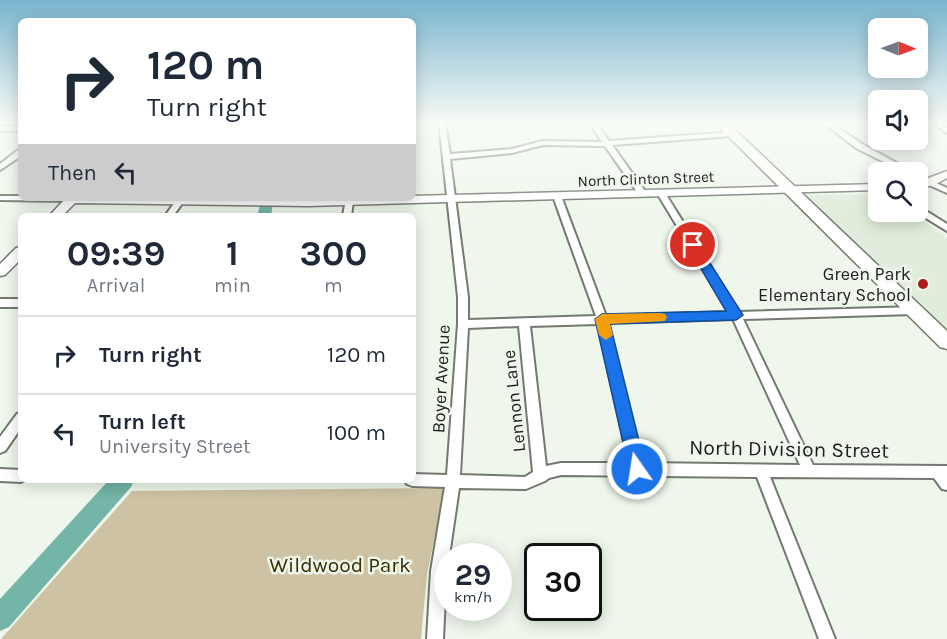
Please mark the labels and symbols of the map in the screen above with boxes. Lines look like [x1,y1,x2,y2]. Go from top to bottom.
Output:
north arrow [868,18,928,78]
street label: North Clinton Street [577,168,715,190]
pin [667,219,718,270]
place label: Green Park Elementary School [758,263,911,306]
marker: Green Park Elementary School [916,277,930,291]
street label: Boyer Avenue [427,324,455,434]
street label: Lennon Lane [498,349,530,453]
street label: North Division Street [689,435,889,463]
position arrow [605,437,669,501]
speed limit sign: 30 [524,543,602,621]
park label: Wildwood Park [269,553,411,577]

